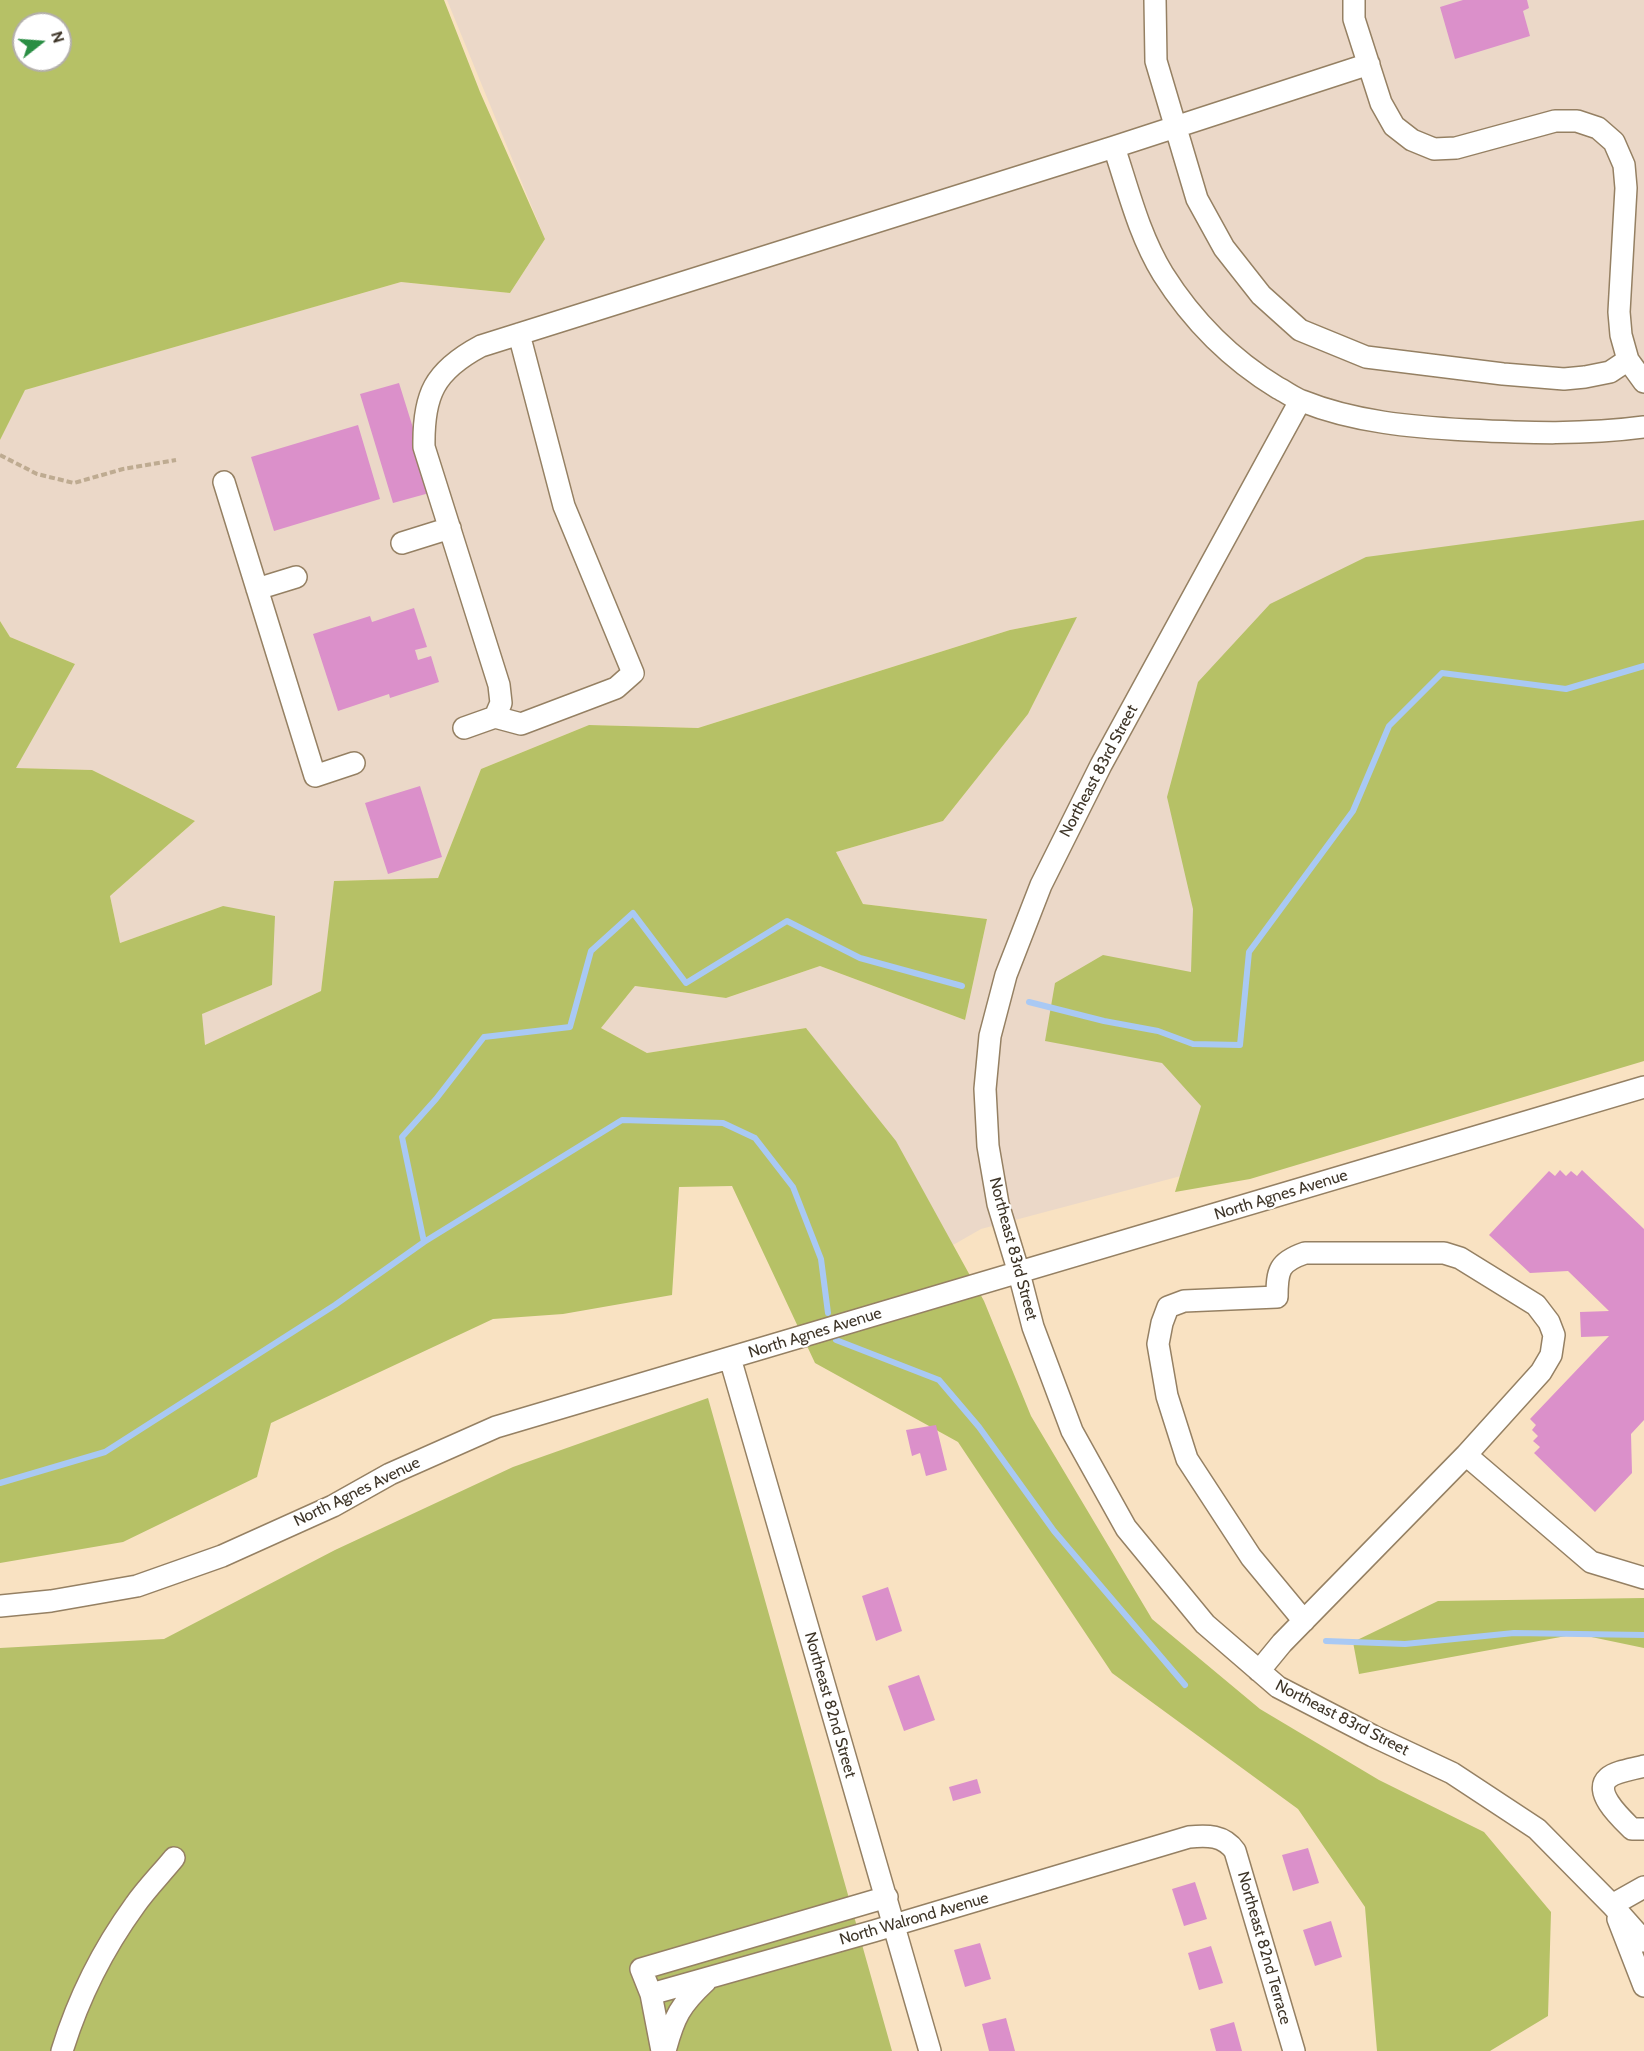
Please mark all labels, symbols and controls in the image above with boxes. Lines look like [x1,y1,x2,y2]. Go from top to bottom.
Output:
north arrow [12,12,72,72]
text: N [47,29,69,45]
street label: Northeast 83rd Street [1056,701,1142,841]
street label: North Agnes Avenue [1212,1166,1350,1224]
street label: Northeast 83rd Street [985,1175,1041,1323]
street label: North Agnes Avenue [746,1304,884,1362]
street label: North Agnes Avenue [291,1453,423,1531]
street label: Northeast 82nd Street [800,1630,860,1780]
street label: Northeast 83rd Street [1272,1676,1412,1760]
street label: Northeast 82nd Terrace [1233,1869,1295,2027]
street label: North Walrond Avenue [837,1889,991,1949]

